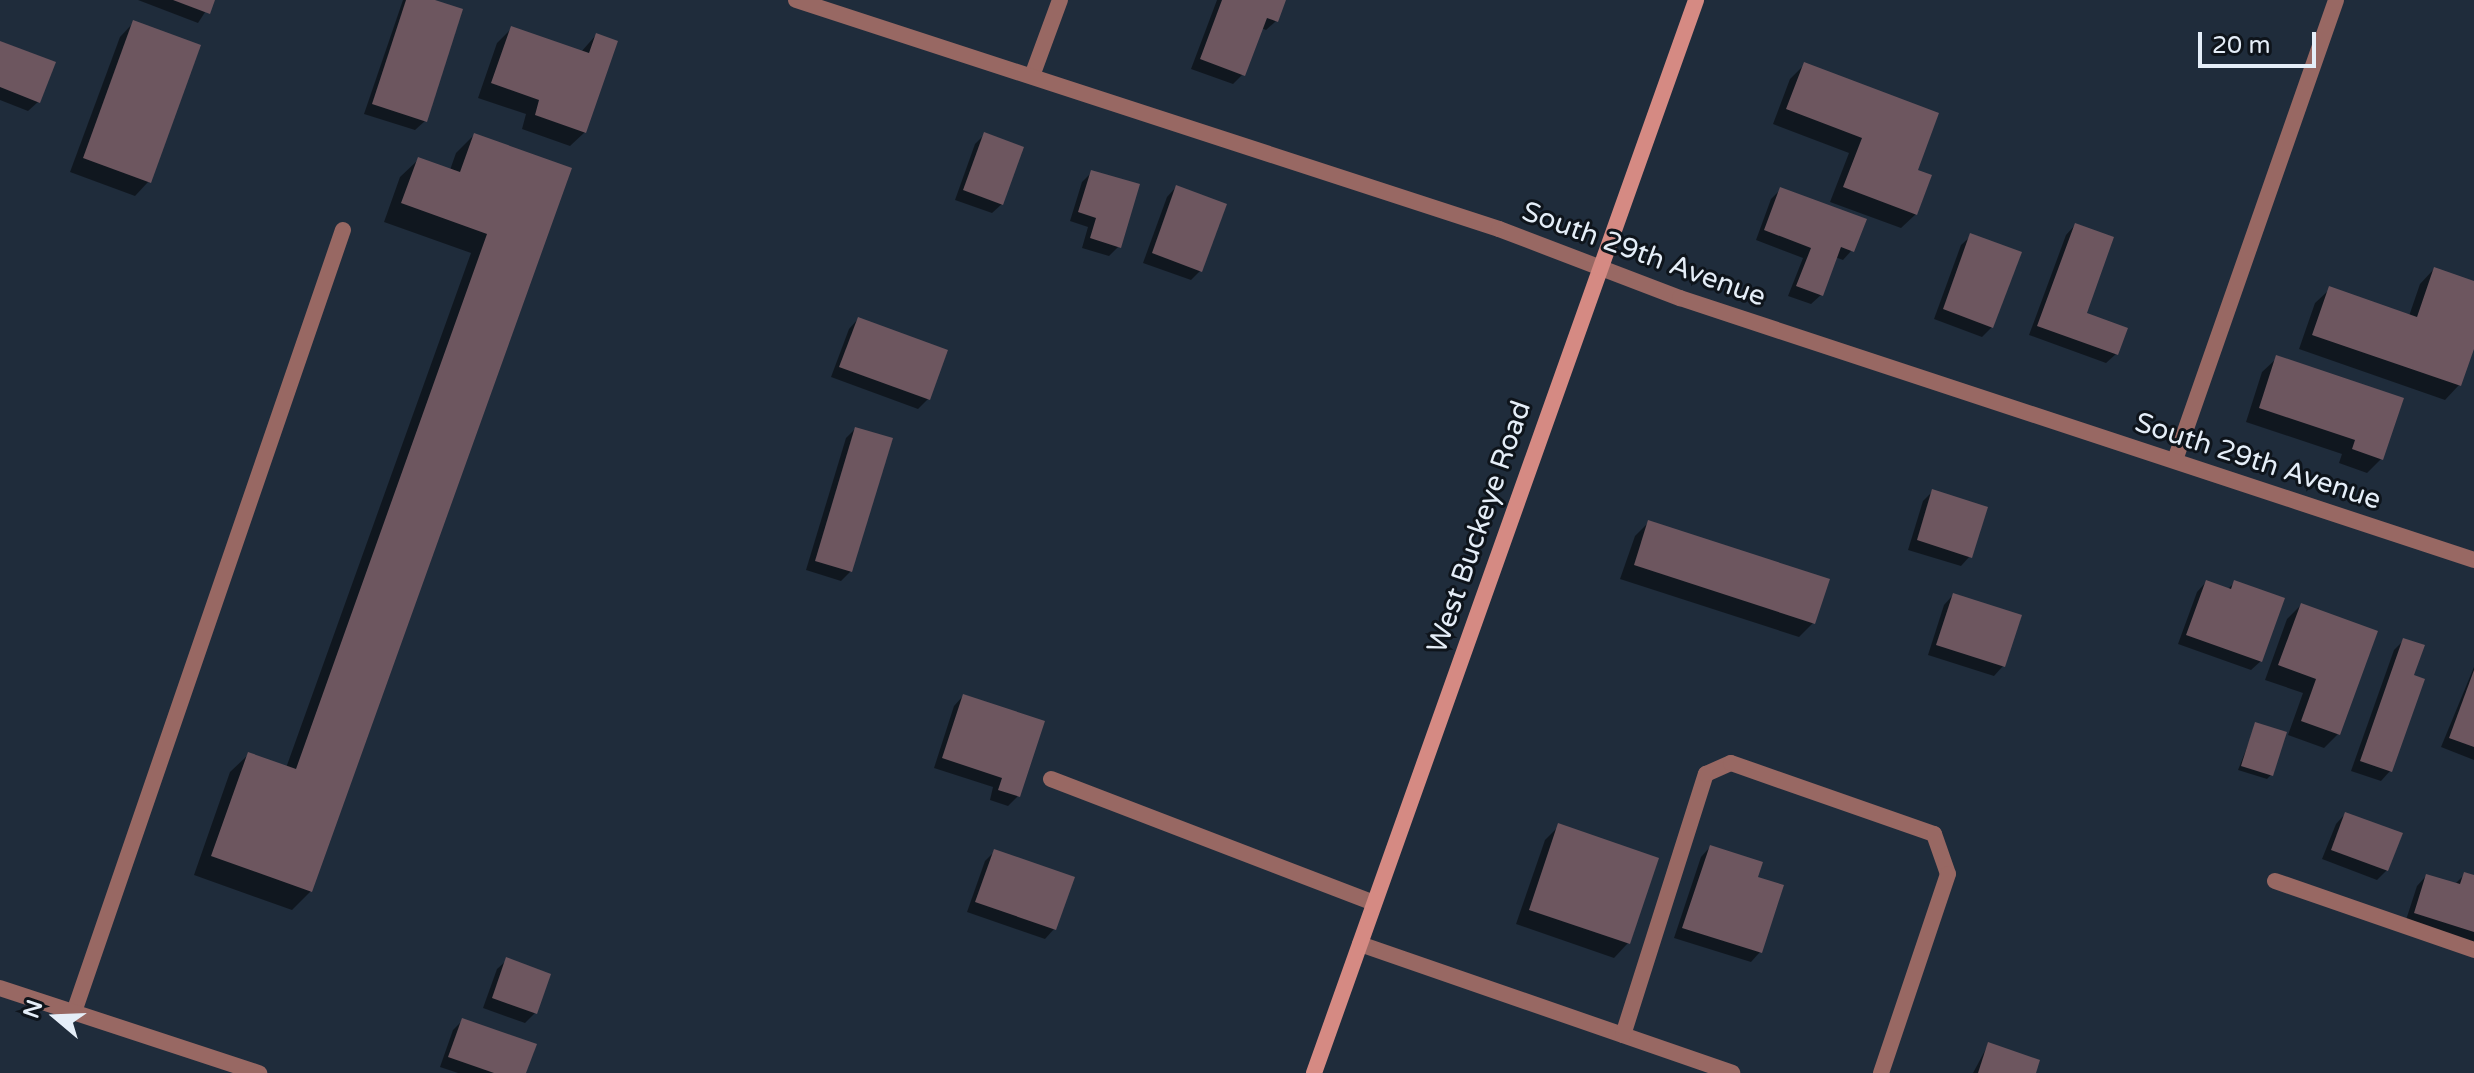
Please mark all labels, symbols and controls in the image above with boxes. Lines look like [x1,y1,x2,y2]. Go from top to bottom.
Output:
scale bar [2202,16,2320,66]
text: 20 m [2212,31,2270,60]
street label: South 29th Avenue [1518,194,1770,314]
street label: West Buckeye Road [1420,397,1538,657]
street label: South 29th Avenue [2131,405,2385,517]
north arrow [16,977,96,1057]
text: N [18,997,48,1022]

